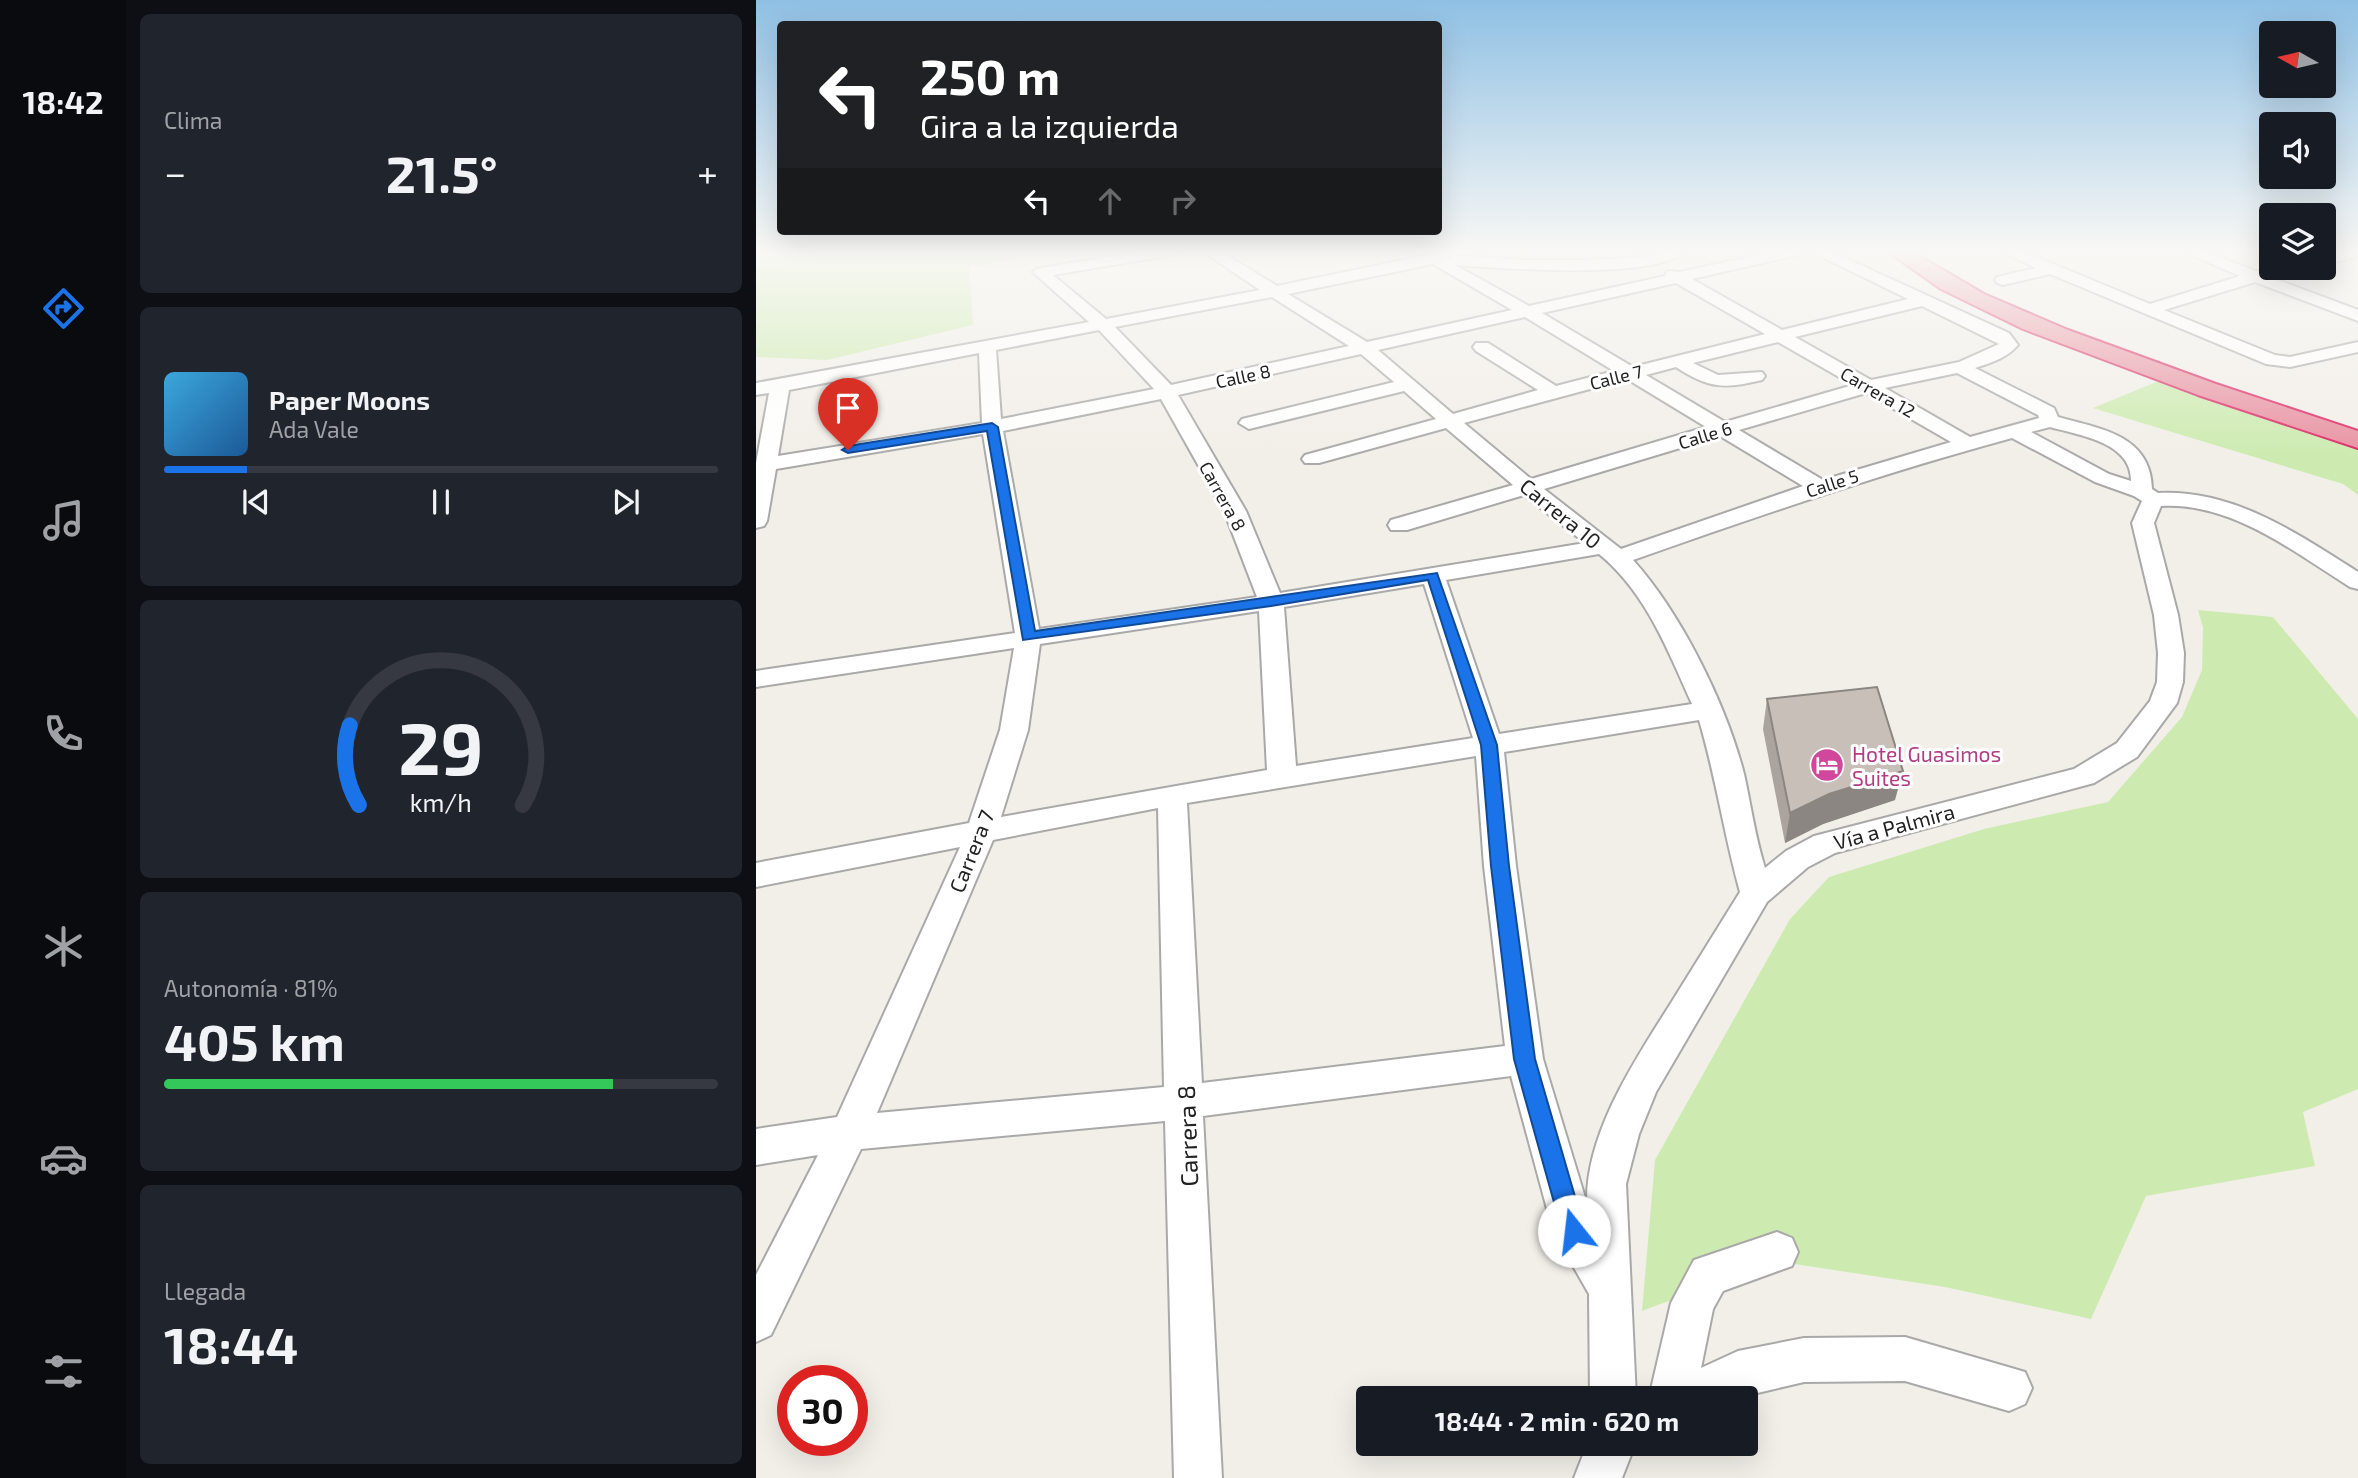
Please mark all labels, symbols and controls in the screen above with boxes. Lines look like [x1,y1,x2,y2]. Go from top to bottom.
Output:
north arrow [2259,21,2336,98]
map controls [2259,21,2336,280]
text: 250 m [920,46,1060,105]
icon: left [805,49,896,140]
text: 18:42 [23,82,103,120]
text: Clima [164,106,222,134]
text: Gira a la izquierda [920,106,1179,144]
button: sound [2259,112,2336,189]
text: 21.5° [386,141,498,203]
text: − [164,149,186,195]
text: + [697,149,718,195]
icon: left [1018,182,1056,220]
icon: ahead [1091,182,1129,220]
icon: right [1164,182,1202,220]
button: layers [2259,203,2336,280]
icon: directions [39,284,88,333]
street label: Calle 8 [1214,359,1272,393]
street label: Calle 7 [1587,360,1645,394]
street label: Carrera 12 [1837,362,1919,422]
pin [818,378,878,450]
text: Paper Moons [269,384,430,415]
icon: arrive [829,389,867,427]
text: Ada Vale [269,415,359,443]
street label: Calle 6 [1676,416,1734,454]
street label: Carrera 8 [1195,457,1251,535]
street label: Calle 5 [1803,464,1861,502]
street label: Carrera 10 [1515,473,1607,553]
icon: previous [237,483,275,521]
icon: pause [422,483,460,521]
icon: next [607,483,645,521]
icon: music [39,496,88,545]
text: 29 [398,702,484,790]
icon: phone [39,709,88,758]
place label: Hotel Guasimos Suites [1852,741,2001,790]
hotel icon: Hotel Guasimos Suites [1808,746,1846,784]
text: km/h [410,787,472,817]
street label: Vía a Palmira [1831,798,1957,854]
street label: Carrera 7 [943,806,999,896]
icon: climate [39,922,88,971]
text: Autonomía · 81% [164,974,338,1002]
text: 405 km [164,1009,345,1071]
street label: Carrera 8 [1171,1085,1203,1187]
icon: car [39,1134,88,1183]
position arrow [1537,1194,1611,1268]
text: Llegada [164,1277,246,1305]
text: 18:44 [164,1312,298,1374]
icon: filters [39,1347,88,1396]
speed limit sign: 30 [777,1365,868,1456]
text: 18:44 · 2 min · 620 m [1435,1405,1679,1436]

